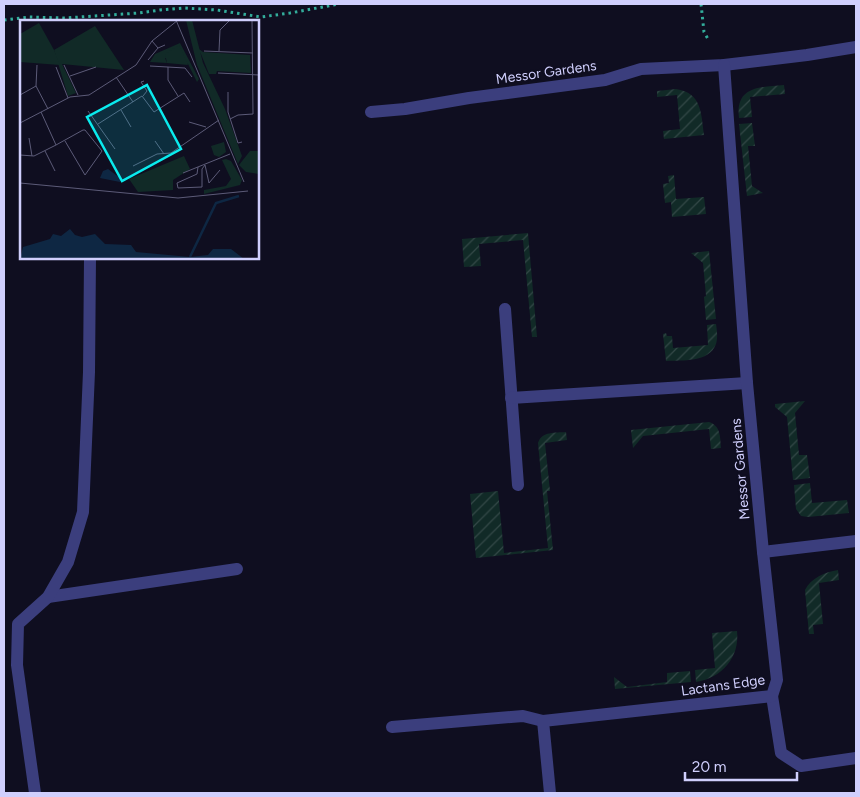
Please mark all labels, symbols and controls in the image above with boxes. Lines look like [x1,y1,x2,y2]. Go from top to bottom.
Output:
inset map [20,20,259,259]
street label: Messor Gardens [495,57,598,88]
street label: Messor Gardens [728,418,753,520]
street label: Lactans Edge [680,671,766,700]
scale bar [685,750,798,782]
text: 20 m [692,758,726,776]

